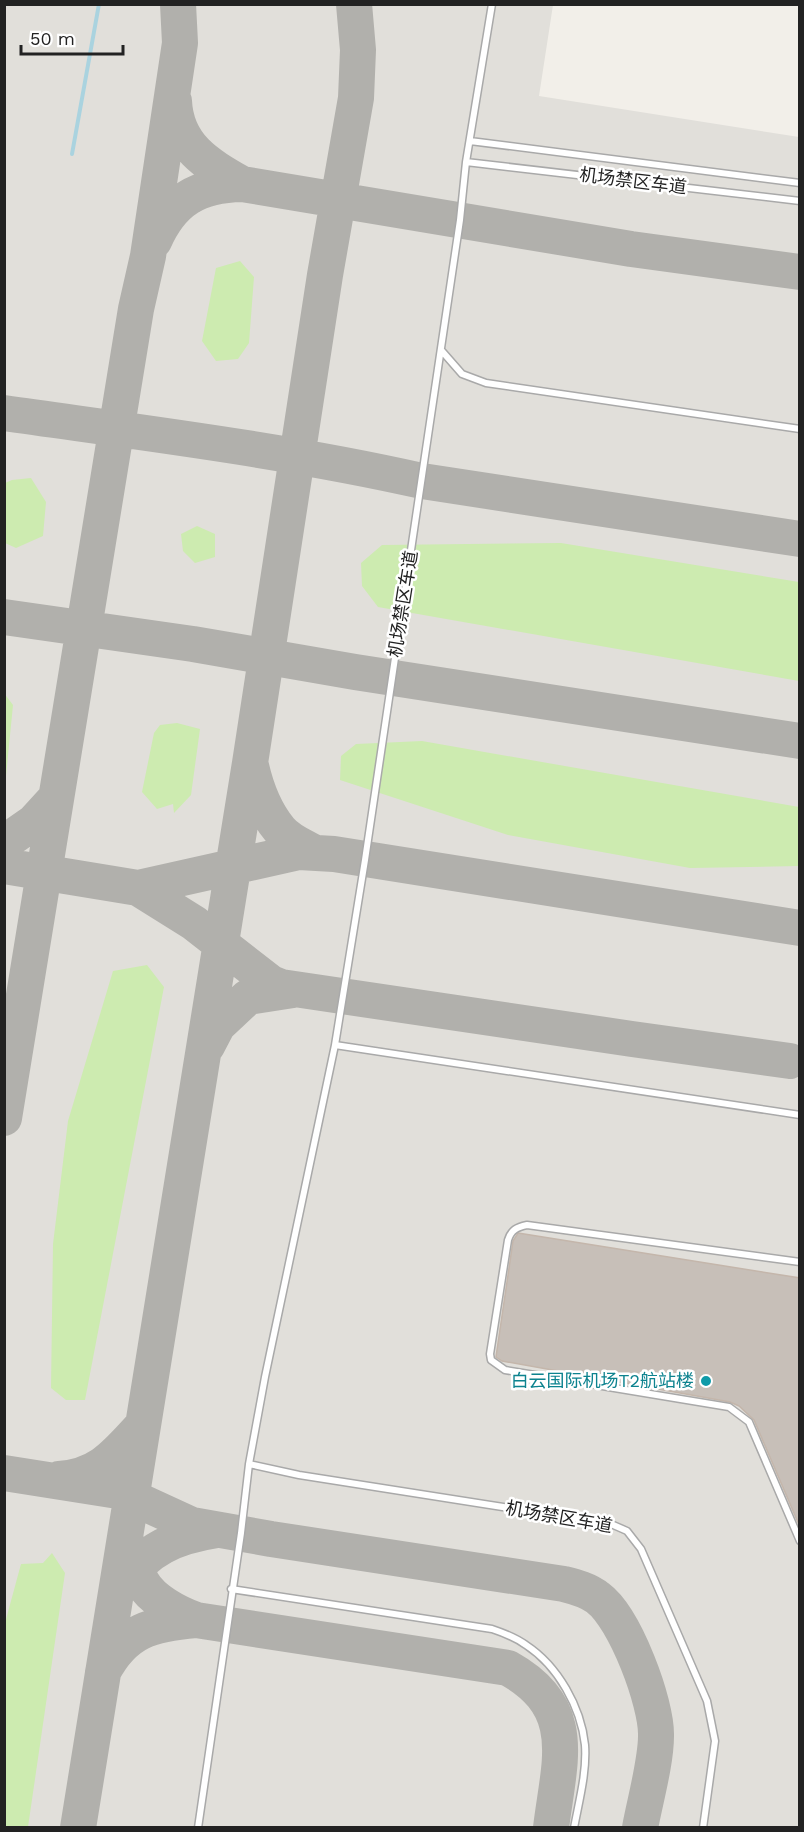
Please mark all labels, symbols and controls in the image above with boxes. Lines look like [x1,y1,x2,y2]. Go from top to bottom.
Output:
scale bar [21,18,123,56]
text: 50 m [30,28,75,49]
street label: 机场禁区车道 [578,164,688,198]
street label: 机场禁区车道 [384,549,421,659]
place label: 白云国际机场T2航站楼 [511,1370,694,1391]
marker: 白云国际机场T2航站楼 [699,1374,713,1388]
street label: 机场禁区车道 [504,1497,614,1536]

